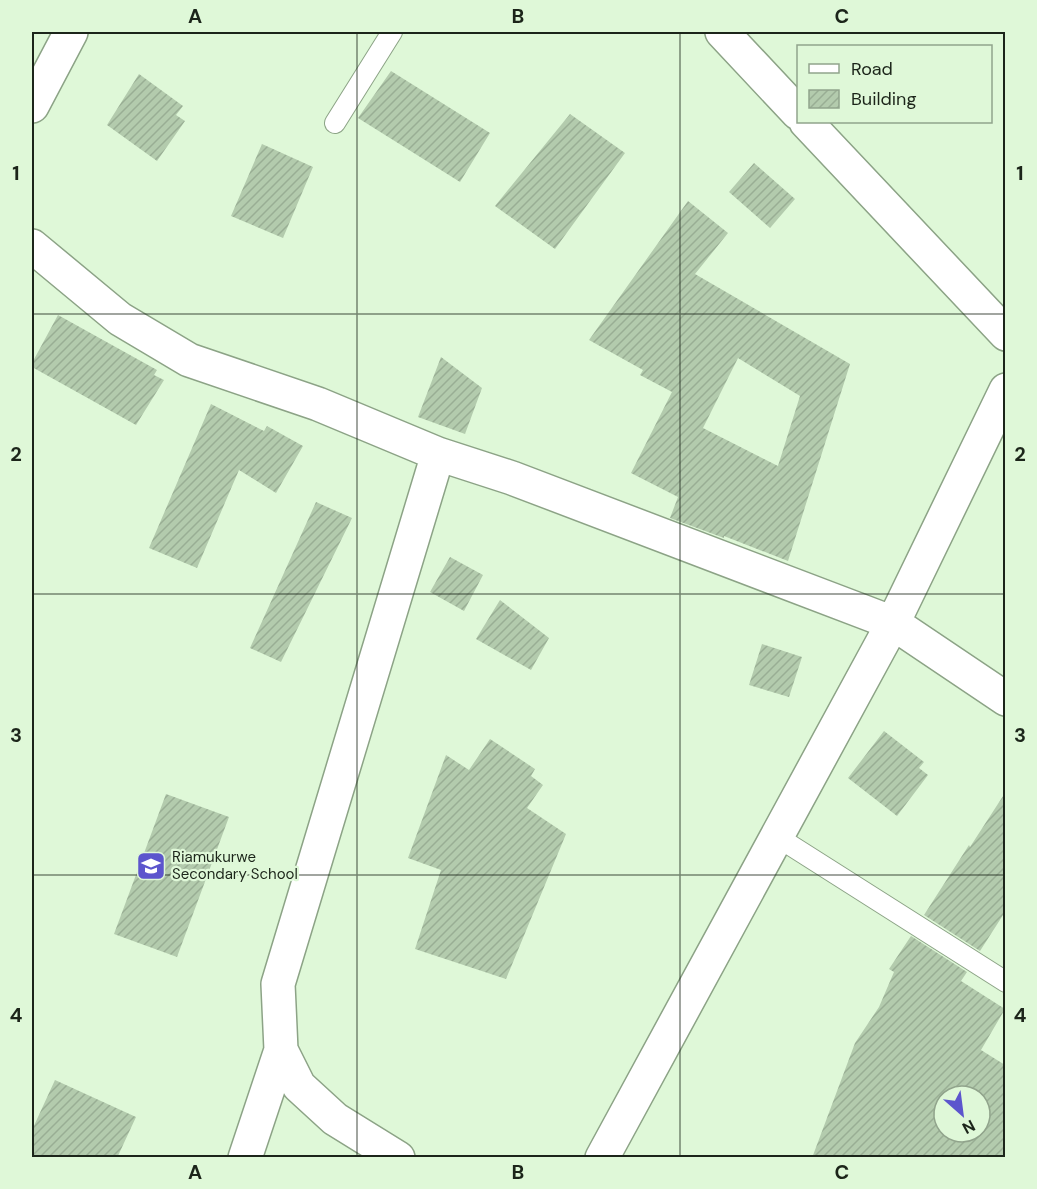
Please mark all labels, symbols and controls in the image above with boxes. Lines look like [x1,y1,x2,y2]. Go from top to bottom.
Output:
text: A [188,3,202,29]
text: B [512,3,524,29]
text: C [835,3,849,29]
legend [797,45,992,123]
text: Road [851,57,893,81]
text: Building [851,87,916,111]
text: 1 [12,160,20,186]
text: 1 [1016,160,1024,186]
text: 2 [10,441,22,467]
text: 2 [1014,441,1026,467]
text: 3 [10,722,22,748]
text: 3 [1014,722,1026,748]
place label: Riamukurwe Secondary School [172,847,298,884]
school or university icon: Riamukurwe Secondary School [135,850,167,882]
text: 4 [10,1002,23,1028]
text: 4 [1014,1002,1027,1028]
north arrow [932,1084,992,1144]
text: N [959,1115,979,1139]
text: A [188,1159,202,1185]
text: B [512,1159,524,1185]
text: C [835,1159,849,1185]

